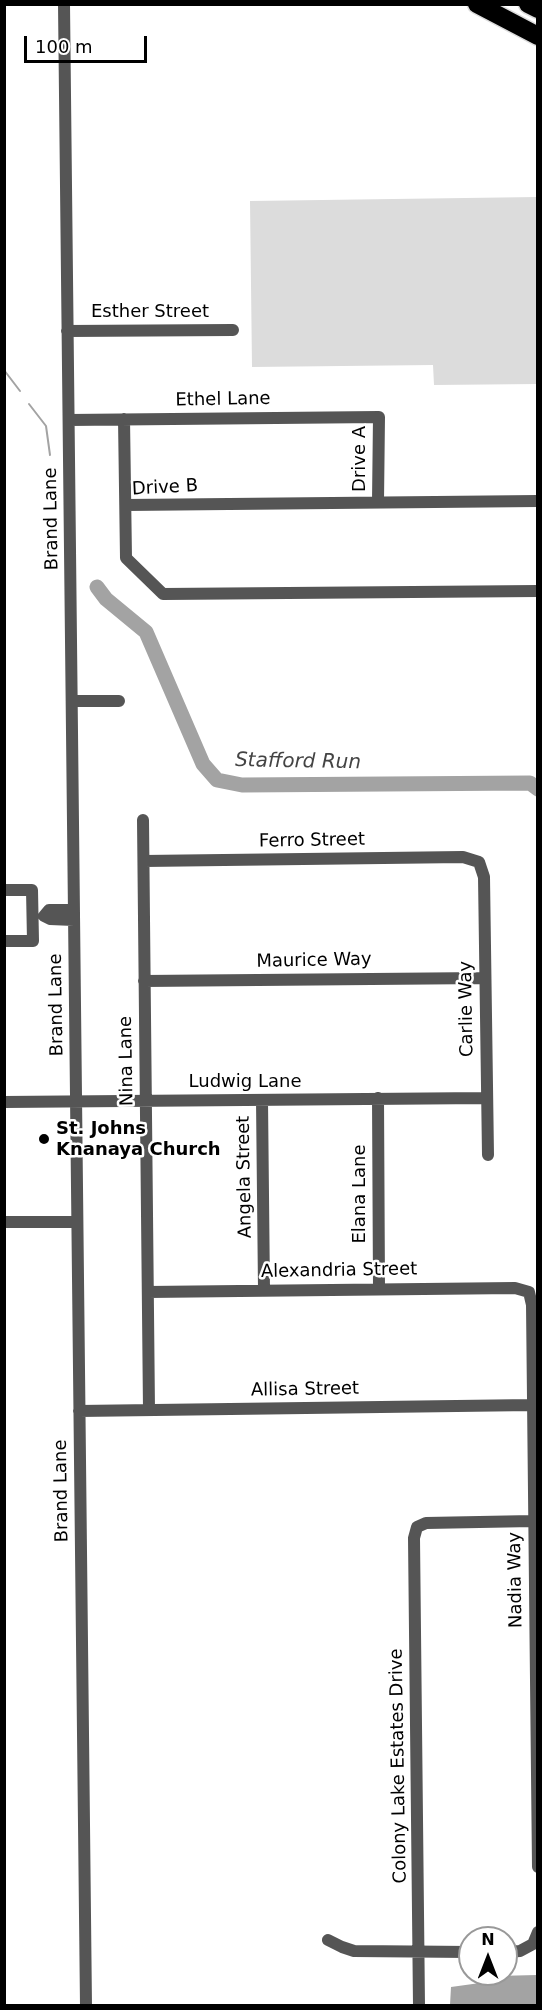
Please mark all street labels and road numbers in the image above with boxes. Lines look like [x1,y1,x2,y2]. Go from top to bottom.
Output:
street label: Esther Street [91,301,209,323]
street label: Ethel Lane [175,388,271,412]
street label: Drive A [349,426,371,492]
street label: Brand Lane [40,467,64,571]
street label: Drive B [131,475,199,501]
street label: Ferro Street [259,829,365,853]
street label: Maurice Way [256,949,372,973]
street label: Brand Lane [45,953,69,1057]
street label: Carlie Way [455,961,479,1057]
street label: Nina Lane [115,1016,139,1106]
street label: Ludwig Lane [189,1071,301,1093]
street label: Angela Street [233,1115,257,1239]
street label: Elana Lane [349,1144,371,1244]
street label: Alexandria Street [261,1259,417,1283]
street label: Allisa Street [251,1378,359,1402]
street label: Brand Lane [50,1439,74,1543]
street label: Nadia Way [504,1532,528,1628]
street label: Colony Lake Estates Drive [386,1648,412,1884]

